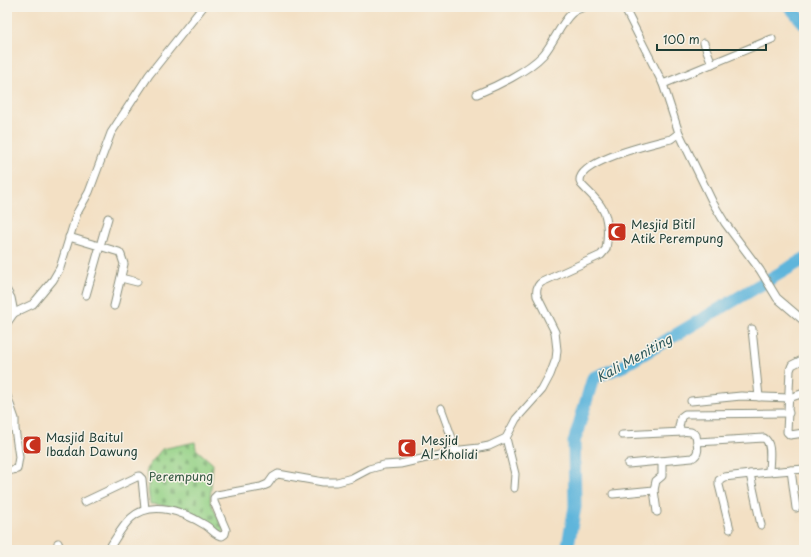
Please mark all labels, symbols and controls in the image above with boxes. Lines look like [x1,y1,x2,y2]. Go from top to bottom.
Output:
scale bar [657,26,766,52]
text: 100 m [663,30,700,48]
place label: Mesjid Bitil Atik Perempung [631,215,723,247]
mosque icon: Mesjid Bitil Atik Perempung [606,221,628,243]
water label: Kali Meniting [592,328,676,386]
place label: Masjid Baitul Ibadah Dawung [46,428,138,460]
place label: Mesjid Al-Kholidi [421,431,478,463]
mosque icon: Masjid Baitul Ibadah Dawung [21,434,43,456]
mosque icon: Mesjid Al-Kholidi [396,437,418,459]
park label: Perempung [149,467,213,485]

